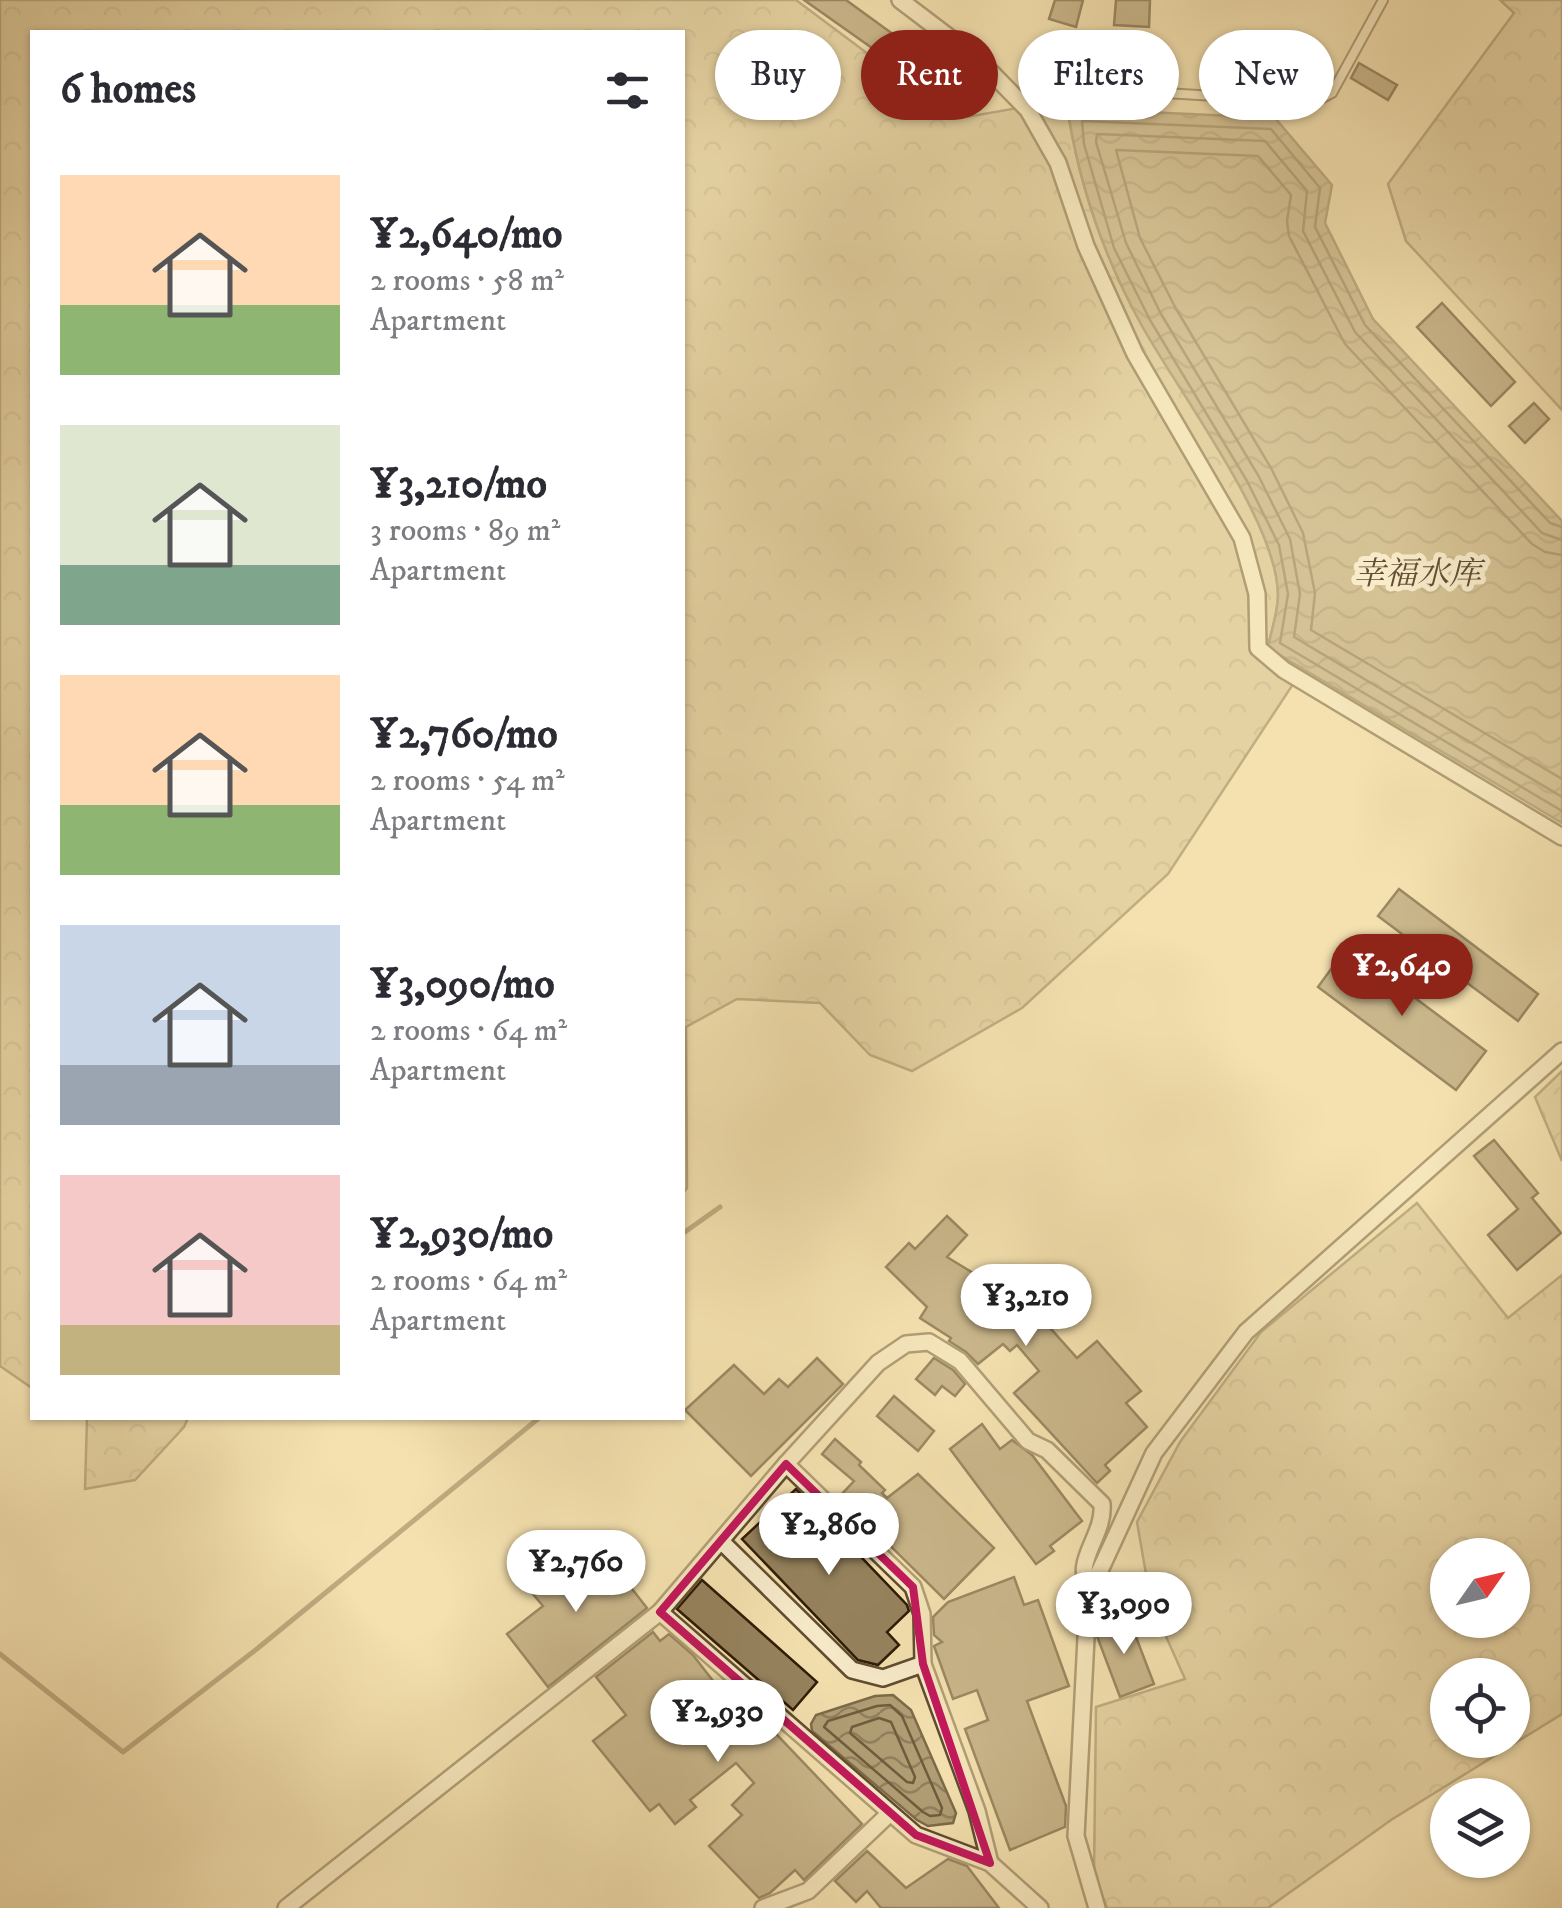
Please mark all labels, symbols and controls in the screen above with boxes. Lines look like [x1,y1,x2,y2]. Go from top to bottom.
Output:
chip: Buy [715,30,841,120]
chip: Rent [861,30,998,120]
chip: Filters [1018,30,1179,120]
chip: New [1199,30,1334,120]
icon: filters [600,63,655,118]
text: 6 homes [60,64,196,116]
text: ¥2,640/mo [370,209,563,261]
icon: home [140,215,260,335]
text: 2 rooms · 58 m² [370,261,564,301]
text: Apartment [370,301,506,341]
text: ¥3,210/mo [370,459,547,511]
icon: home [140,465,260,585]
text: 3 rooms · 89 m² [370,511,560,551]
text: Apartment [370,551,506,591]
water label: 幸福水库 [1353,555,1486,595]
text: ¥2,760/mo [370,709,558,761]
icon: home [140,715,260,835]
text: 2 rooms · 54 m² [370,761,565,801]
text: Apartment [370,801,506,841]
pin: ¥2,640 [1321,934,1483,1019]
text: ¥2,640 [1353,946,1451,986]
text: ¥3,090/mo [370,959,555,1011]
icon: home [140,965,260,1085]
text: 2 rooms · 64 m² [370,1011,567,1051]
text: Apartment [370,1051,506,1091]
text: ¥2,930/mo [370,1209,553,1261]
icon: home [140,1215,260,1335]
text: 2 rooms · 64 m² [370,1261,567,1301]
pin: ¥3,210 [945,1264,1107,1349]
text: ¥3,210 [983,1276,1069,1316]
text: Apartment [370,1301,506,1341]
pin: ¥2,860 [748,1493,910,1578]
text: ¥2,860 [781,1505,877,1545]
pin: ¥2,760 [495,1530,657,1615]
north arrow [1430,1538,1530,1638]
map controls [1430,1538,1530,1878]
text: ¥2,760 [529,1542,623,1582]
pin: ¥3,090 [1043,1572,1205,1657]
text: ¥3,090 [1078,1584,1170,1624]
button: locate [1430,1658,1530,1758]
pin: ¥2,930 [637,1680,799,1765]
text: ¥2,930 [672,1692,764,1732]
button: layers [1430,1778,1530,1878]

